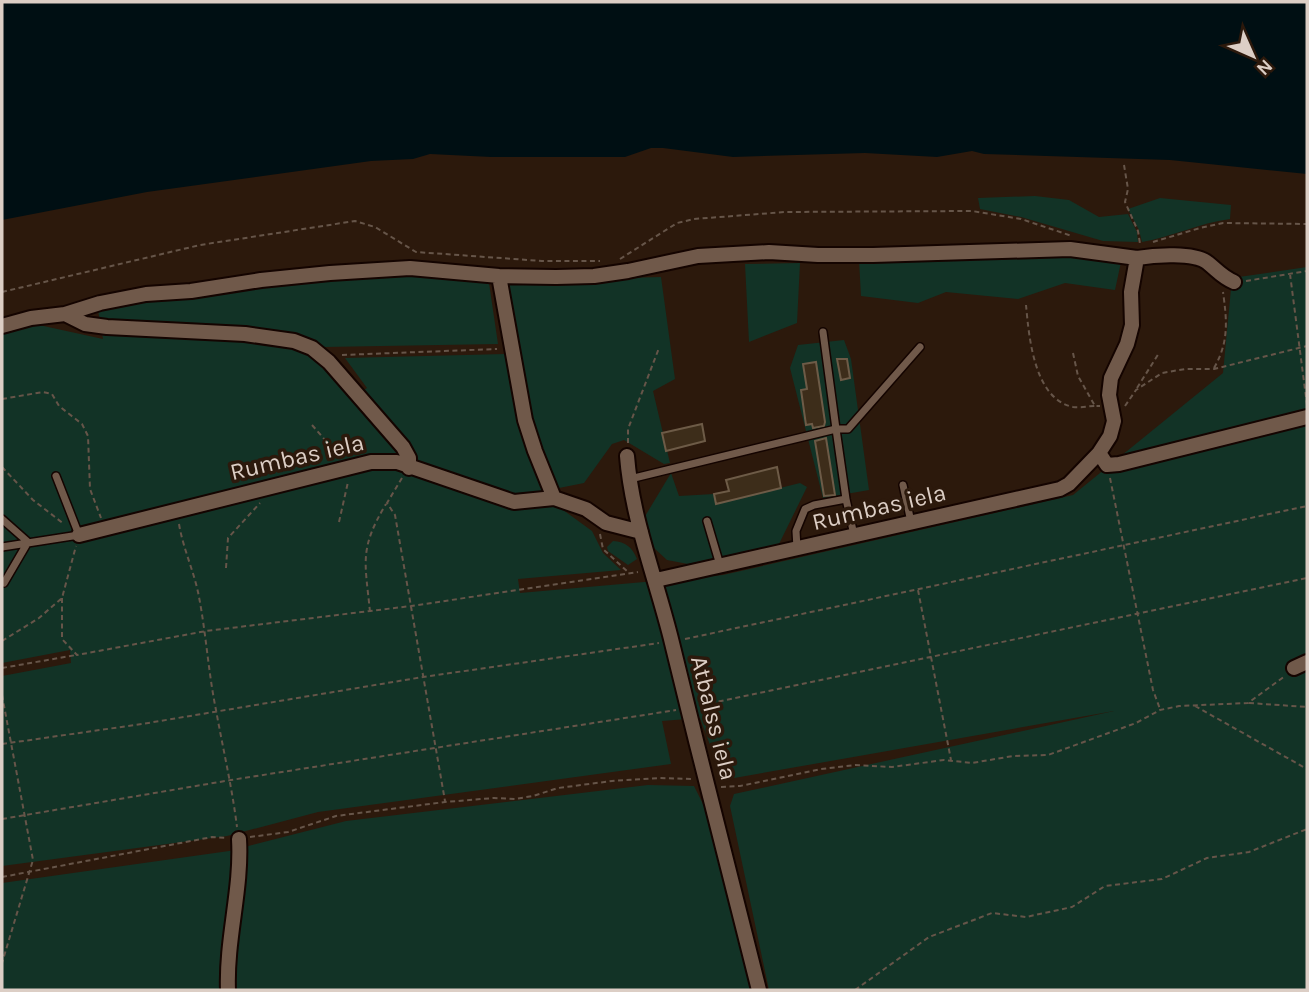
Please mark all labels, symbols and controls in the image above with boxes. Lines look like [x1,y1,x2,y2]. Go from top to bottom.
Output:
north arrow [1218,21,1288,91]
text: N [1252,55,1277,80]
street label: Rumbas iela [227,428,367,486]
street label: Rumbas iela [809,478,949,536]
street label: Atbalss iela [685,653,743,783]

